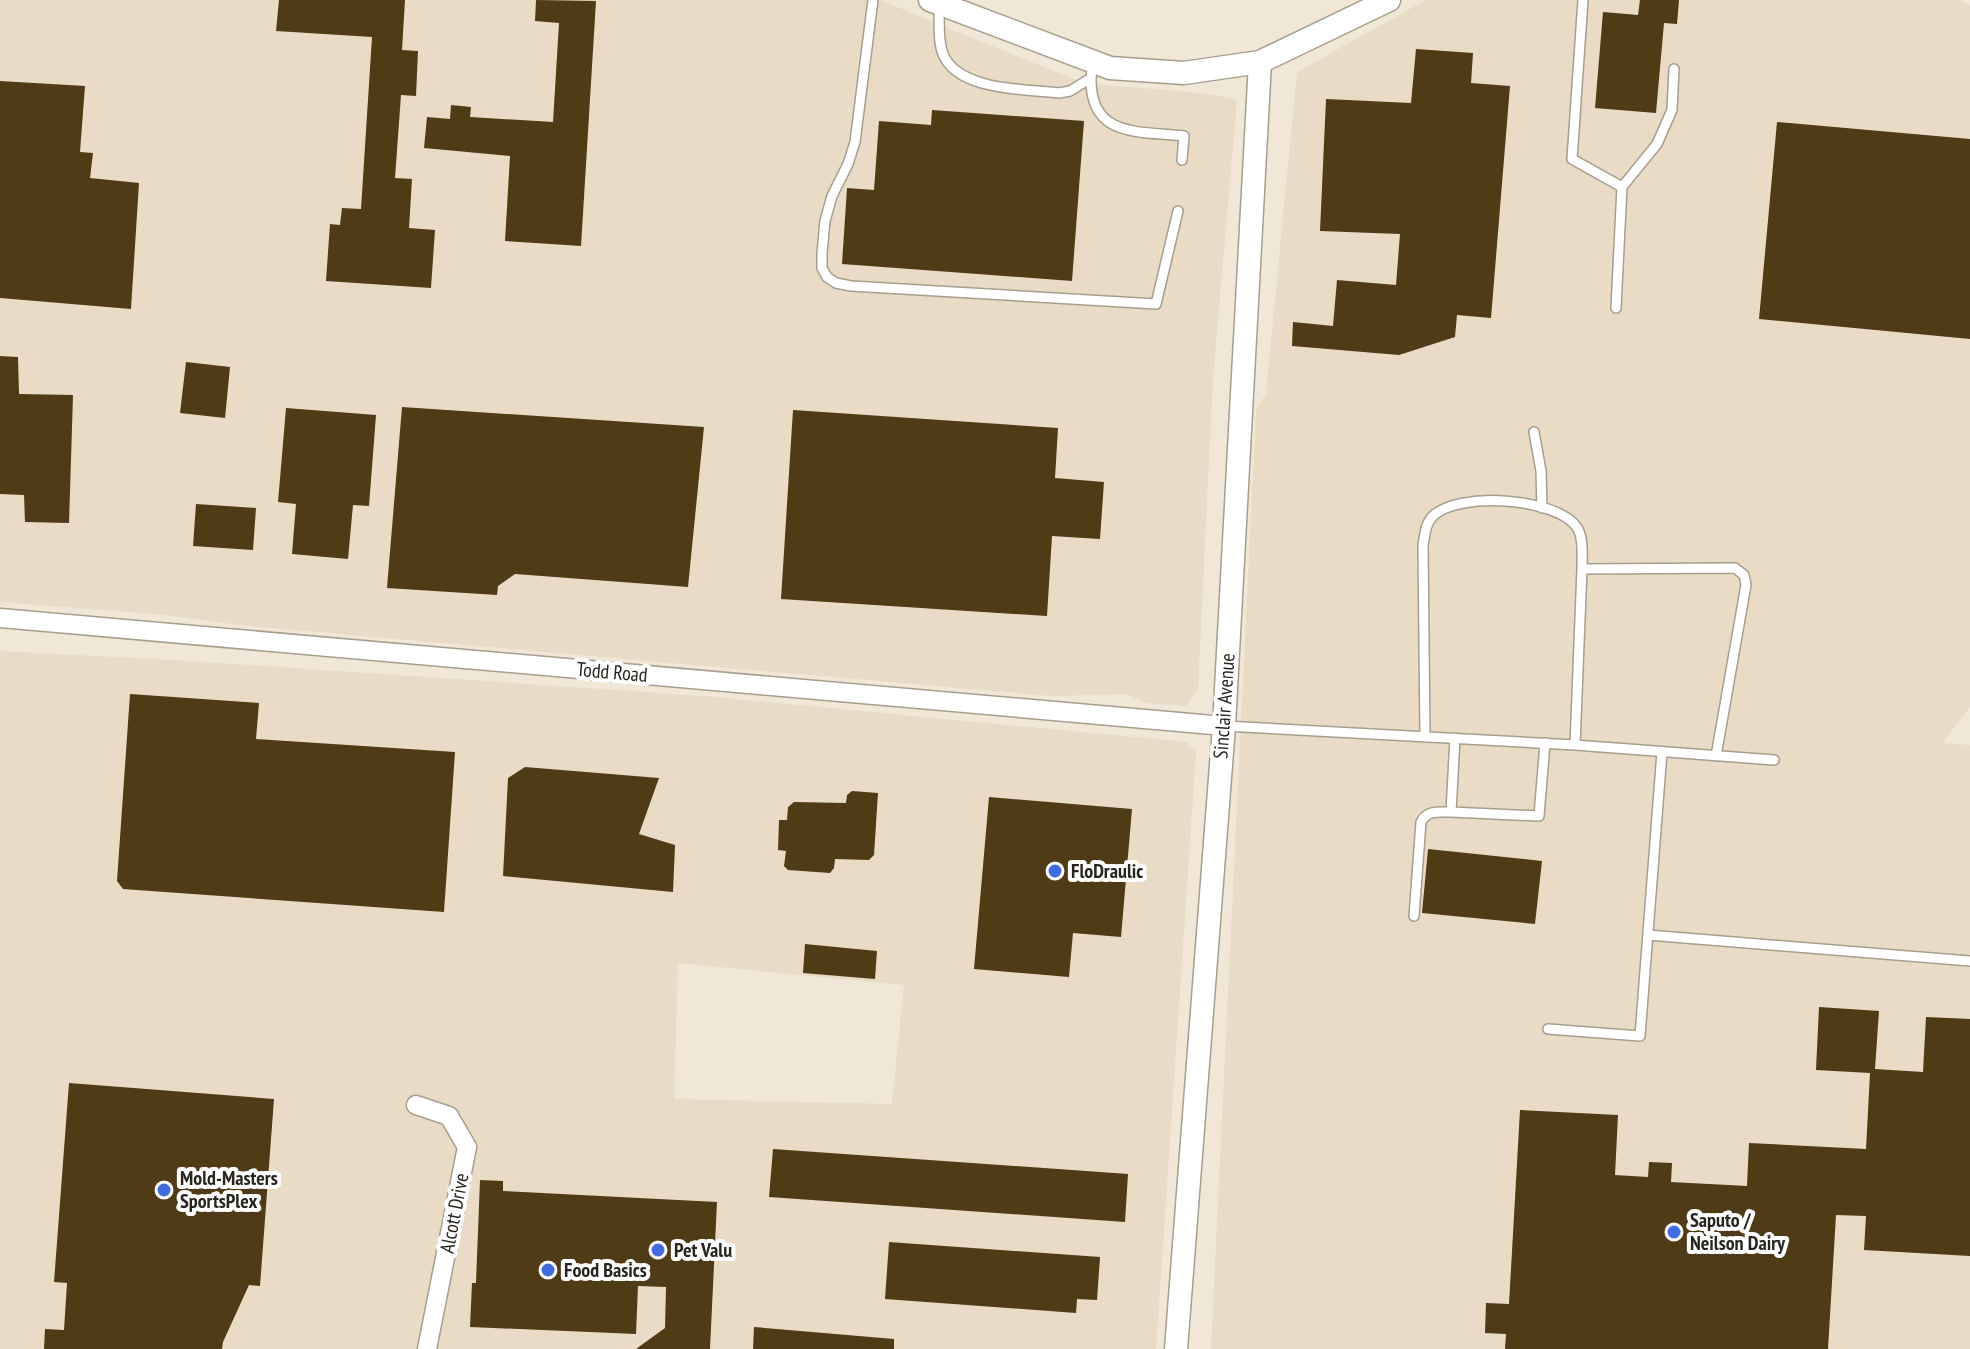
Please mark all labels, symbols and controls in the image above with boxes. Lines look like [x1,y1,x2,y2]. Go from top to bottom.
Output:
street label: Sinclair Avenue [1207,652,1241,760]
street label: Todd Road [575,656,649,688]
place label: FloDraulic [1071,858,1143,884]
marker: FloDraulic [1046,862,1064,880]
place label: Mold-Masters SportsPlex [180,1165,278,1214]
street label: Alcott Drive [433,1171,475,1255]
marker: Mold-Masters SportsPlex [155,1181,173,1199]
place label: Saputo / Neilson Dairy [1690,1207,1786,1256]
marker: Saputo / Neilson Dairy [1665,1223,1683,1241]
place label: Pet Valu [674,1237,732,1263]
marker: Pet Valu [649,1241,667,1259]
place label: Food Basics [564,1257,647,1283]
marker: Food Basics [539,1261,557,1279]

